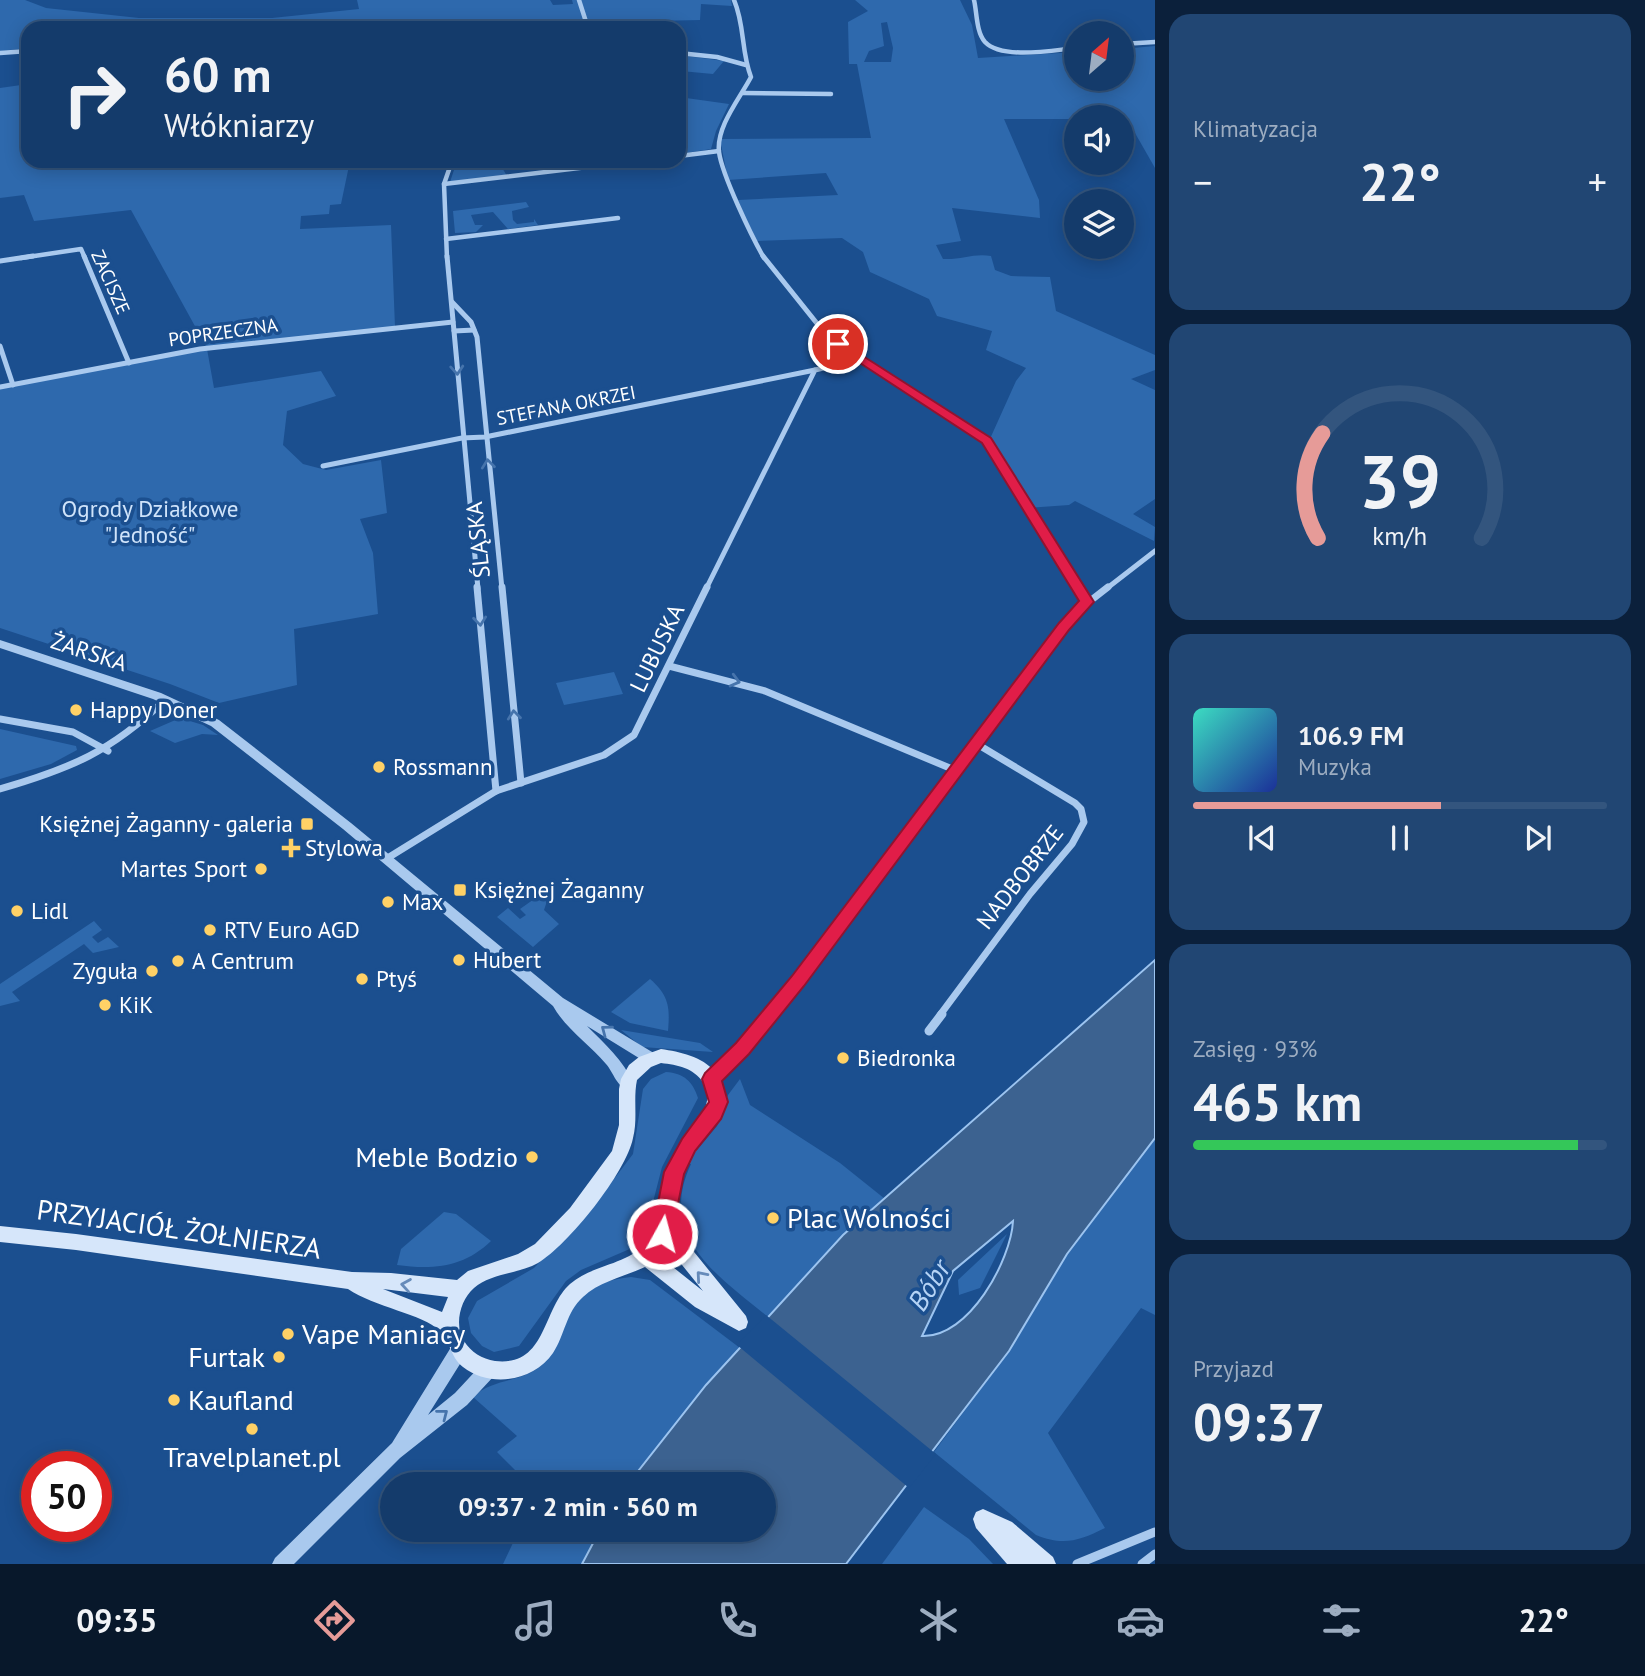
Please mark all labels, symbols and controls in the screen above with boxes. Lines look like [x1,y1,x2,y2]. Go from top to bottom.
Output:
north arrow [1064,21,1134,91]
map controls [1064,21,1134,259]
text: 60 m [164,42,271,106]
icon: right [49,49,140,140]
text: Włókniarzy [164,104,314,146]
button: sound [1064,105,1134,175]
text: Klimatyzacja [1193,114,1318,143]
text: 22° [1359,148,1441,215]
text: − [1193,157,1212,206]
text: + [1588,157,1607,206]
button: layers [1064,189,1134,259]
street label: ZACISZE [86,246,136,318]
street label: POPRZECZNA [167,312,279,352]
pin [808,314,868,374]
icon: arrive [819,325,857,363]
one-way arrow [449,365,464,376]
street label: STEFANA OKRZEI [494,380,638,430]
text: 39 [1359,434,1441,528]
one-way arrow [481,458,496,469]
park label: Ogrody Działkowe "Jedność" [62,494,238,549]
street label: ŚLĄSKA [459,500,496,580]
text: km/h [1373,520,1427,552]
street label: LUBUSKA [623,599,690,697]
one-way arrow [472,616,487,627]
street label: ŻARSKA [47,626,131,678]
one-way arrow [729,673,741,688]
place label: Happy Doner [90,695,217,724]
marker: Happy Doner [68,702,84,718]
one-way arrow [507,709,522,720]
text: 106.9 FM [1298,719,1404,752]
place label: Rossmann [393,752,493,781]
text: Muzyka [1298,752,1372,781]
marker: Rossmann [371,759,387,775]
place label: Księżnej Żaganny - galeria [39,809,293,838]
marker: Księżnej Żaganny - galeria [299,816,315,832]
street label: NADBOBRZE [970,819,1069,935]
icon: previous [1243,819,1281,857]
icon: pause [1381,819,1419,857]
icon: next [1519,819,1557,857]
place label: Stylowa [305,833,383,862]
marker: Stylowa [283,840,299,856]
place label: Martes Sport [121,854,247,883]
marker: Martes Sport [253,861,269,877]
place label: Księżnej Żaganny [474,875,644,904]
marker: Księżnej Żaganny [452,882,468,898]
place label: Max [402,887,444,916]
marker: Max [380,894,396,910]
place label: Lidl [31,896,68,925]
marker: Lidl [9,903,25,919]
place label: RTV Euro AGD [224,915,360,944]
marker: RTV Euro AGD [202,922,218,938]
place label: Hubert [473,945,541,974]
place label: A Centrum [192,946,294,975]
marker: Hubert [451,952,467,968]
marker: A Centrum [170,953,186,969]
place label: Zyguła [73,956,138,985]
marker: Zyguła [144,963,160,979]
place label: Ptyś [376,964,417,993]
marker: Ptyś [354,971,370,987]
place label: KiK [119,990,153,1019]
marker: KiK [97,997,113,1013]
one-way arrow [601,1025,613,1038]
text: Zasięg · 93% [1193,1034,1317,1063]
place label: Biedronka [857,1043,956,1072]
marker: Biedronka [835,1050,851,1066]
text: 465 km [1193,1068,1362,1135]
place label: Meble Bodzio [355,1138,518,1175]
marker: Meble Bodzio [524,1149,540,1165]
street label: PRZYJACIÓŁ ŻOŁNIERZA [35,1190,324,1267]
position arrow [625,1197,699,1271]
place label: Plac Wolności [787,1199,951,1236]
marker: Plac Wolności [765,1210,781,1226]
water label: Bóbr [899,1251,959,1317]
one-way arrow [697,1271,709,1284]
one-way arrow [400,1278,412,1293]
place label: Vape Maniacy [301,1315,465,1352]
marker: Vape Maniacy [280,1326,296,1342]
place label: Furtak [188,1338,266,1375]
marker: Furtak [271,1349,287,1365]
text: Przyjazd [1193,1354,1274,1383]
place label: Kaufland [188,1381,294,1418]
text: 09:37 [1193,1388,1325,1455]
marker: Kaufland [166,1392,182,1408]
one-way arrow [436,1409,448,1422]
marker: Travelplanet.pl [244,1421,260,1437]
place label: Travelplanet.pl [163,1438,341,1475]
speed limit sign: 50 [21,1451,112,1542]
text: 09:37 · 2 min · 560 m [458,1490,698,1523]
icon: directions [310,1596,359,1645]
icon: music [511,1596,560,1645]
icon: phone [713,1596,762,1645]
icon: climate [914,1596,963,1645]
icon: car [1116,1596,1165,1645]
icon: filters [1317,1596,1366,1645]
text: 09:35 [76,1599,157,1641]
text: 22° [1518,1599,1569,1641]

